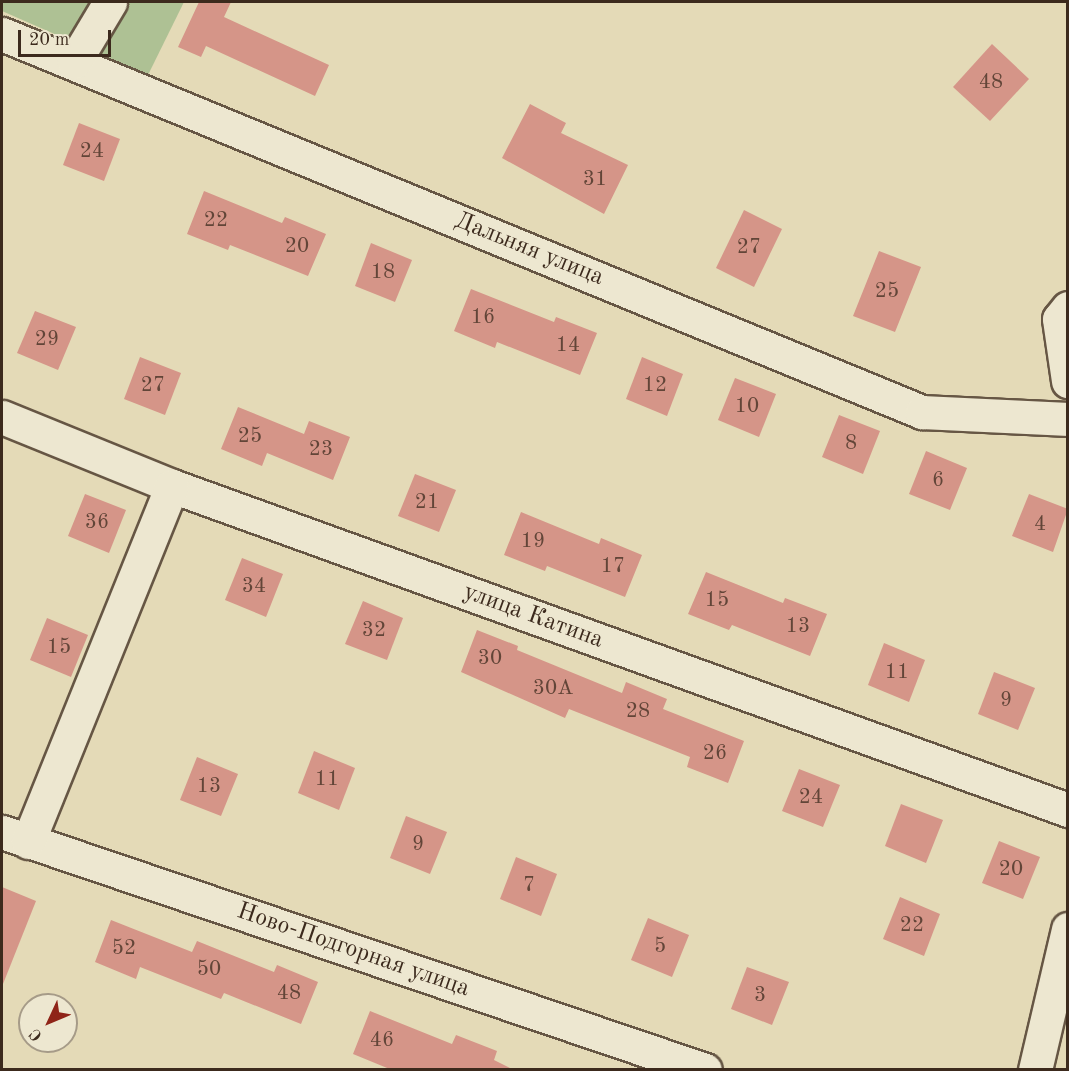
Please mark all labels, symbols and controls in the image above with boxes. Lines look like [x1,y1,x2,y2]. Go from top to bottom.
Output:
scale bar [21,18,114,56]
text: 20 m [29,31,69,49]
house number: 48 [979,70,1003,96]
house number: 24 [80,139,104,165]
house number: 31 [583,167,607,193]
street label: Дальняя улица [450,207,608,293]
house number: 22 [204,208,228,234]
house number: 20 [285,234,309,260]
house number: 27 [737,235,761,261]
house number: 18 [371,260,395,286]
house number: 25 [875,279,899,305]
house number: 16 [471,305,495,331]
house number: 29 [35,327,59,353]
house number: 14 [556,333,580,359]
house number: 27 [141,373,165,399]
house number: 12 [643,373,667,399]
house number: 10 [735,394,759,420]
house number: 25 [238,424,262,450]
house number: 8 [845,431,857,457]
house number: 23 [309,437,333,463]
house number: 6 [932,468,944,494]
house number: 21 [415,490,439,516]
house number: 36 [85,510,109,536]
house number: 4 [1034,512,1046,538]
house number: 19 [521,529,545,555]
house number: 17 [601,554,625,580]
house number: 34 [242,574,266,600]
street label: улица Катина [459,578,607,656]
house number: 15 [705,588,729,614]
house number: 13 [786,614,810,640]
house number: 32 [362,618,386,644]
house number: 15 [47,635,71,661]
house number: 30 [478,646,502,672]
house number: 11 [885,660,909,686]
house number: 30А [533,676,573,702]
house number: 9 [1000,688,1012,714]
house number: 28 [626,699,650,725]
house number: 26 [703,741,727,767]
house number: 11 [315,767,339,793]
house number: 13 [197,774,221,800]
house number: 24 [799,785,823,811]
house number: 9 [412,832,424,858]
house number: 20 [999,857,1023,883]
house number: 7 [523,873,535,899]
street label: Ново-Подгорная улица [233,898,473,1004]
house number: 22 [900,913,924,939]
house number: 5 [654,934,666,960]
house number: 52 [112,936,136,962]
house number: 50 [197,957,221,983]
house number: 48 [277,981,301,1007]
house number: 3 [754,983,766,1009]
north arrow [18,993,78,1053]
text: С [27,1025,46,1043]
house number: 46 [370,1028,394,1054]

